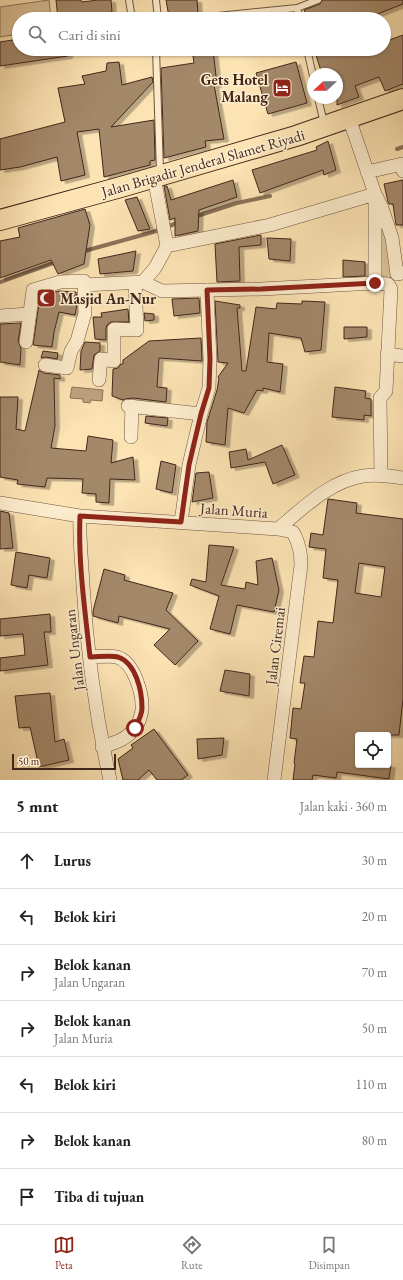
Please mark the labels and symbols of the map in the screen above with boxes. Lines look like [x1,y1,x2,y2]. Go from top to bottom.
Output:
north arrow [307,68,343,104]
place label: Gets Hotel Malang [201,70,269,106]
hotel icon: Gets Hotel Malang [271,77,293,99]
street label: Jalan Brigadir Jenderal Slamet Riyadi [97,125,307,202]
route end [366,274,384,292]
mosque icon: Masjid An-Nur [35,287,57,309]
place label: Masjid An-Nur [60,289,157,308]
street label: Jalan Muria [198,498,268,522]
street label: Jalan Ciremai [261,606,289,688]
street label: Jalan Ungaran [60,608,89,694]
route start [126,719,144,737]
scale bar [12,752,116,771]

